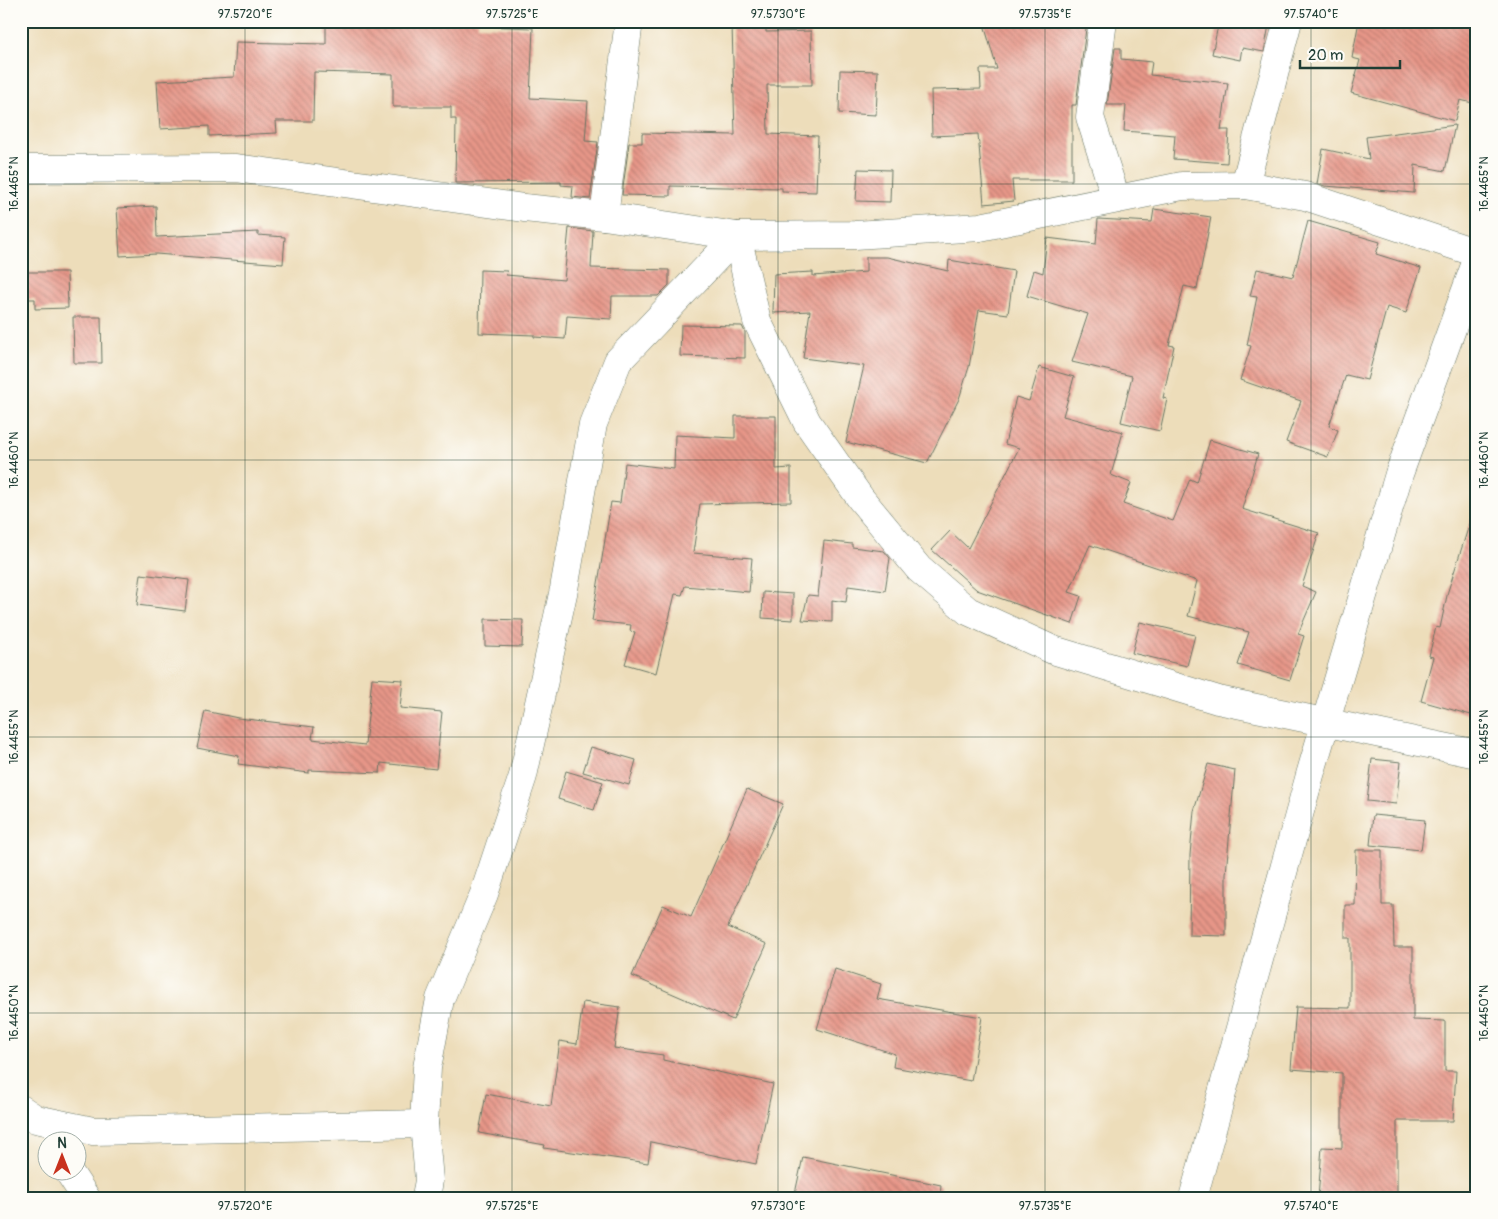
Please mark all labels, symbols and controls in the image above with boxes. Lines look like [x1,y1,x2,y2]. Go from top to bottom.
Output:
text: 97.5720°E [218,7,272,22]
text: 97.5725°E [486,7,538,22]
text: 97.5730°E [751,7,805,22]
text: 97.5735°E [1019,7,1071,22]
text: 97.5740°E [1284,7,1338,22]
scale bar [1300,38,1400,70]
text: 20 m [1308,46,1343,65]
text: 16.4465°N [7,156,22,212]
text: 16.4465°N [1477,156,1492,212]
text: 16.4460°N [7,432,22,488]
text: 16.4460°N [1477,432,1492,488]
text: 16.4455°N [7,710,22,764]
text: 16.4455°N [1477,710,1492,764]
text: 16.4450°N [7,985,22,1041]
text: 16.4450°N [1477,985,1492,1041]
north arrow [38,1132,88,1182]
text: N [57,1135,67,1152]
text: 97.5720°E [218,1199,272,1214]
text: 97.5725°E [486,1199,538,1214]
text: 97.5730°E [751,1199,805,1214]
text: 97.5735°E [1019,1199,1071,1214]
text: 97.5740°E [1284,1199,1338,1214]

